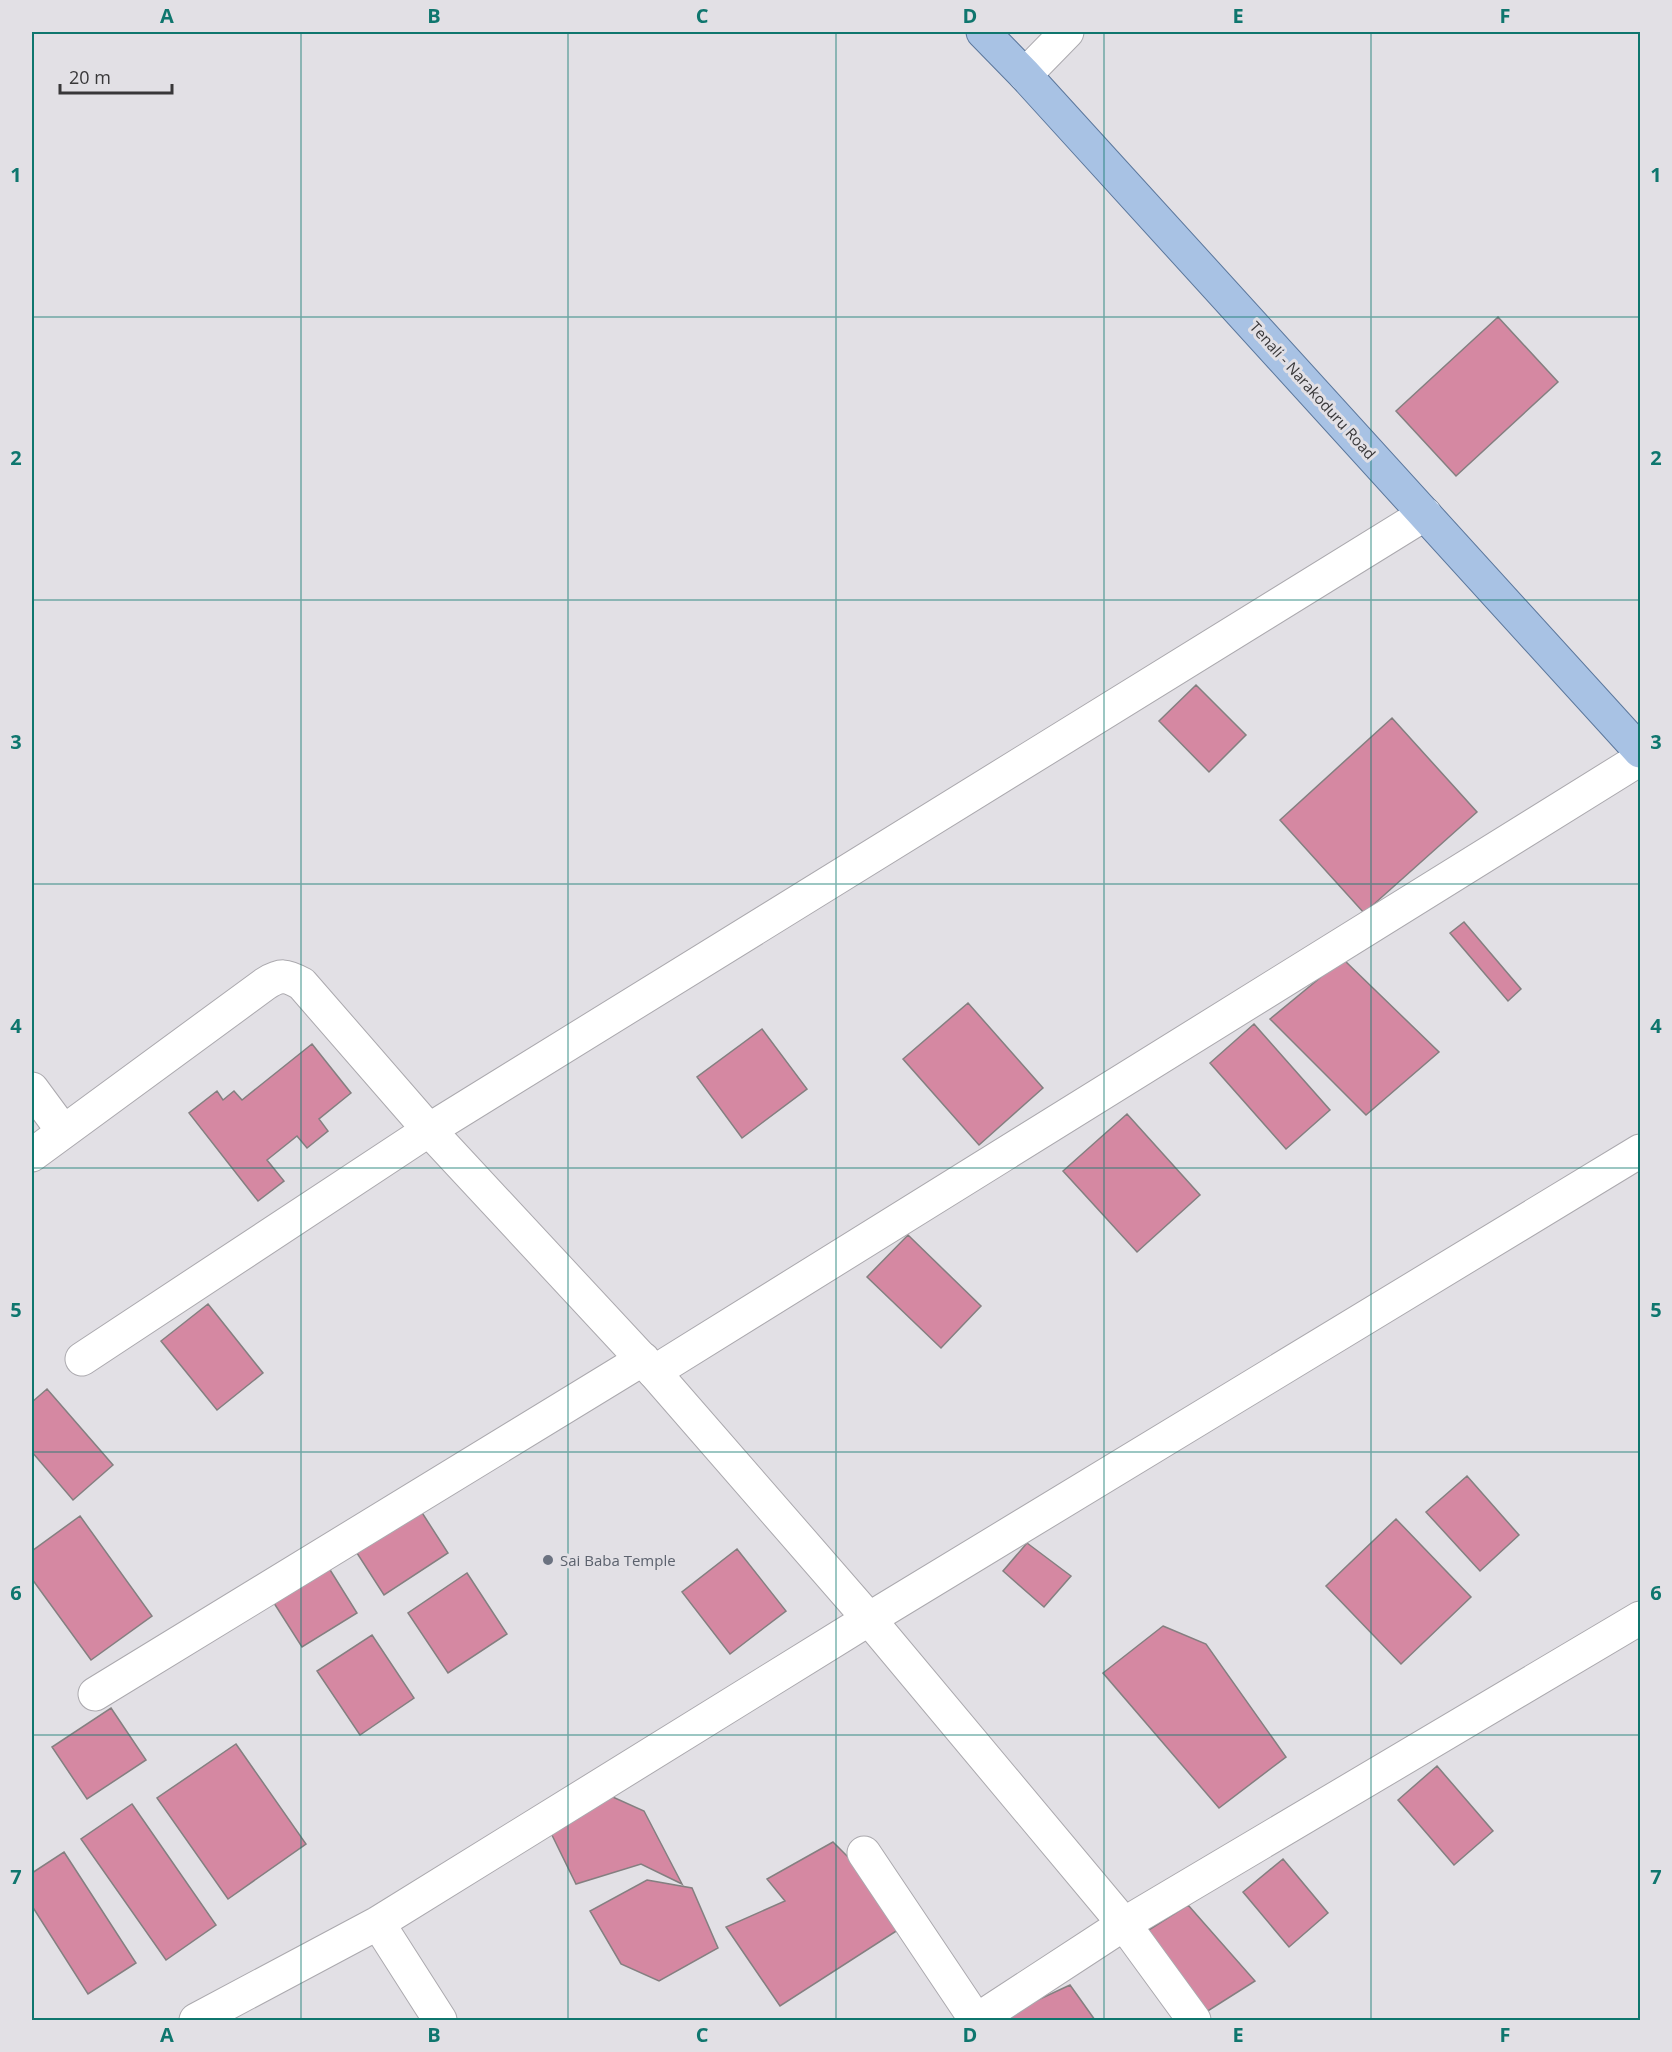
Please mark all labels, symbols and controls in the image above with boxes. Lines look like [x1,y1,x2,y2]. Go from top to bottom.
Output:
text: A [160,2,174,29]
text: B [427,2,441,29]
text: C [696,2,709,29]
text: D [963,2,977,29]
text: E [1232,2,1244,29]
text: F [1500,2,1510,29]
scale bar [60,57,172,95]
text: 20 m [69,65,111,89]
text: 1 [10,161,22,188]
text: 1 [1650,161,1662,188]
street label: Tenali - Narakoduru Road [1246,317,1380,463]
text: 2 [10,444,22,471]
text: 2 [1650,444,1662,471]
text: 3 [10,728,22,755]
text: 3 [1650,728,1662,755]
text: 4 [10,1012,22,1039]
text: 4 [1650,1012,1662,1039]
text: 5 [10,1296,22,1323]
text: 5 [1650,1296,1662,1323]
place label: Sai Baba Temple [560,1550,676,1570]
marker: Sai Baba Temple [541,1553,555,1567]
text: 6 [10,1579,22,1606]
text: 6 [1650,1579,1662,1606]
text: 7 [10,1863,22,1890]
text: 7 [1650,1863,1662,1890]
text: A [160,2021,174,2048]
text: B [427,2021,441,2048]
text: C [696,2021,709,2048]
text: D [963,2021,977,2048]
text: E [1232,2021,1244,2048]
text: F [1500,2021,1510,2048]

